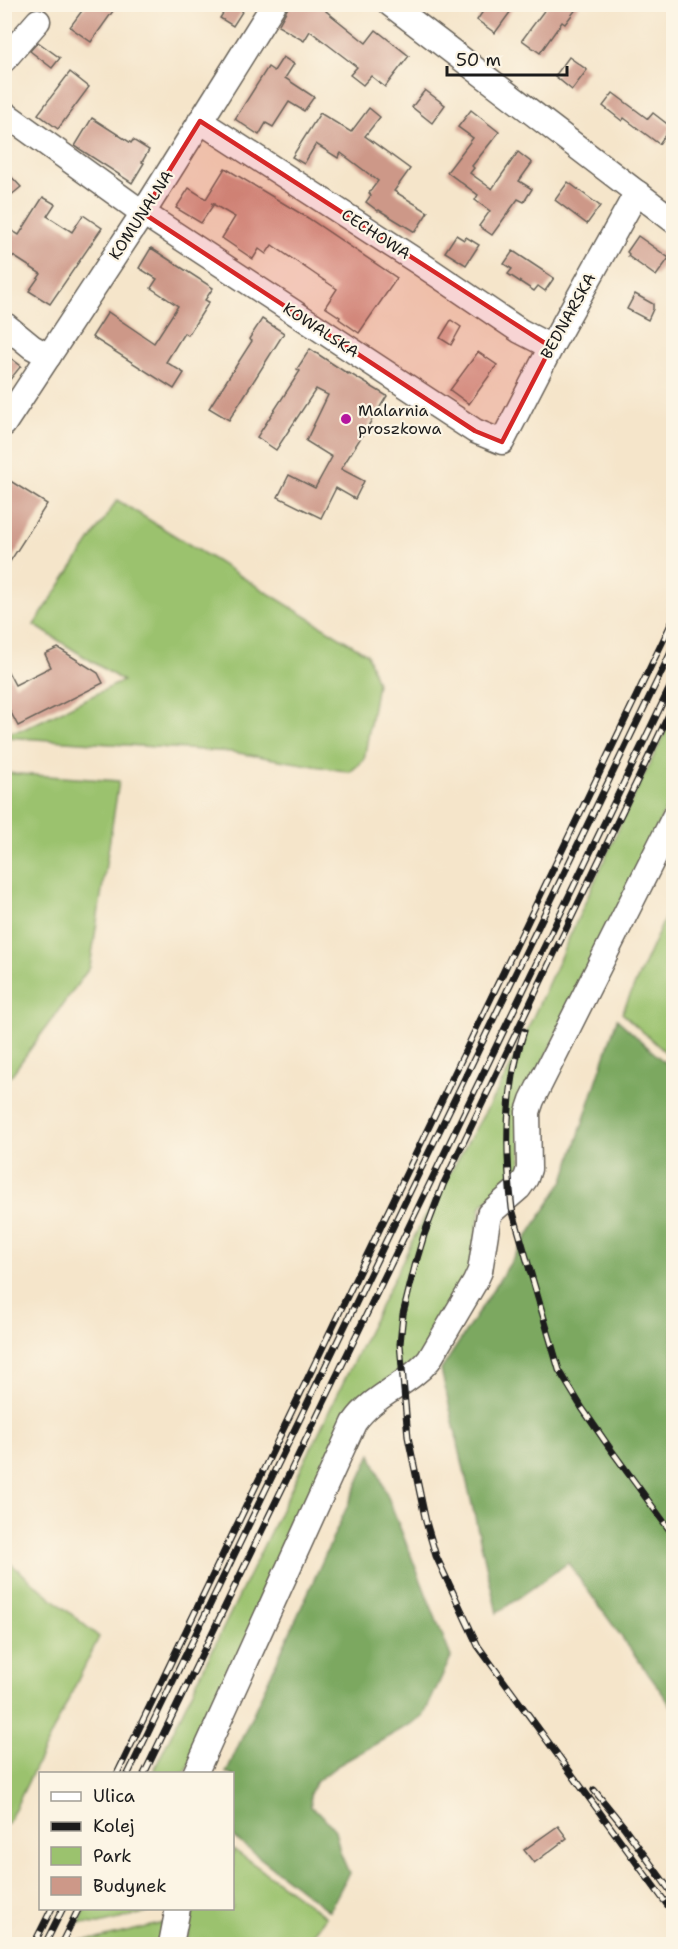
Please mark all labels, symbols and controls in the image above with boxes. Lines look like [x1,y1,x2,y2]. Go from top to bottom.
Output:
scale bar [447,39,567,77]
text: 50 m [456,48,501,72]
street label: KOMUNALNA [104,166,178,264]
street label: CECHOWA [338,204,414,264]
street label: BEDNARSKA [536,269,600,363]
street label: KOWALSKA [279,298,363,362]
place label: Malarnia proszkowa [358,400,441,439]
marker: Malarnia proszkowa [339,412,353,426]
legend [39,1772,234,1910]
text: Ulica [93,1784,135,1808]
text: Kolej [93,1814,135,1838]
text: Park [93,1844,132,1868]
text: Budynek [93,1874,167,1898]

